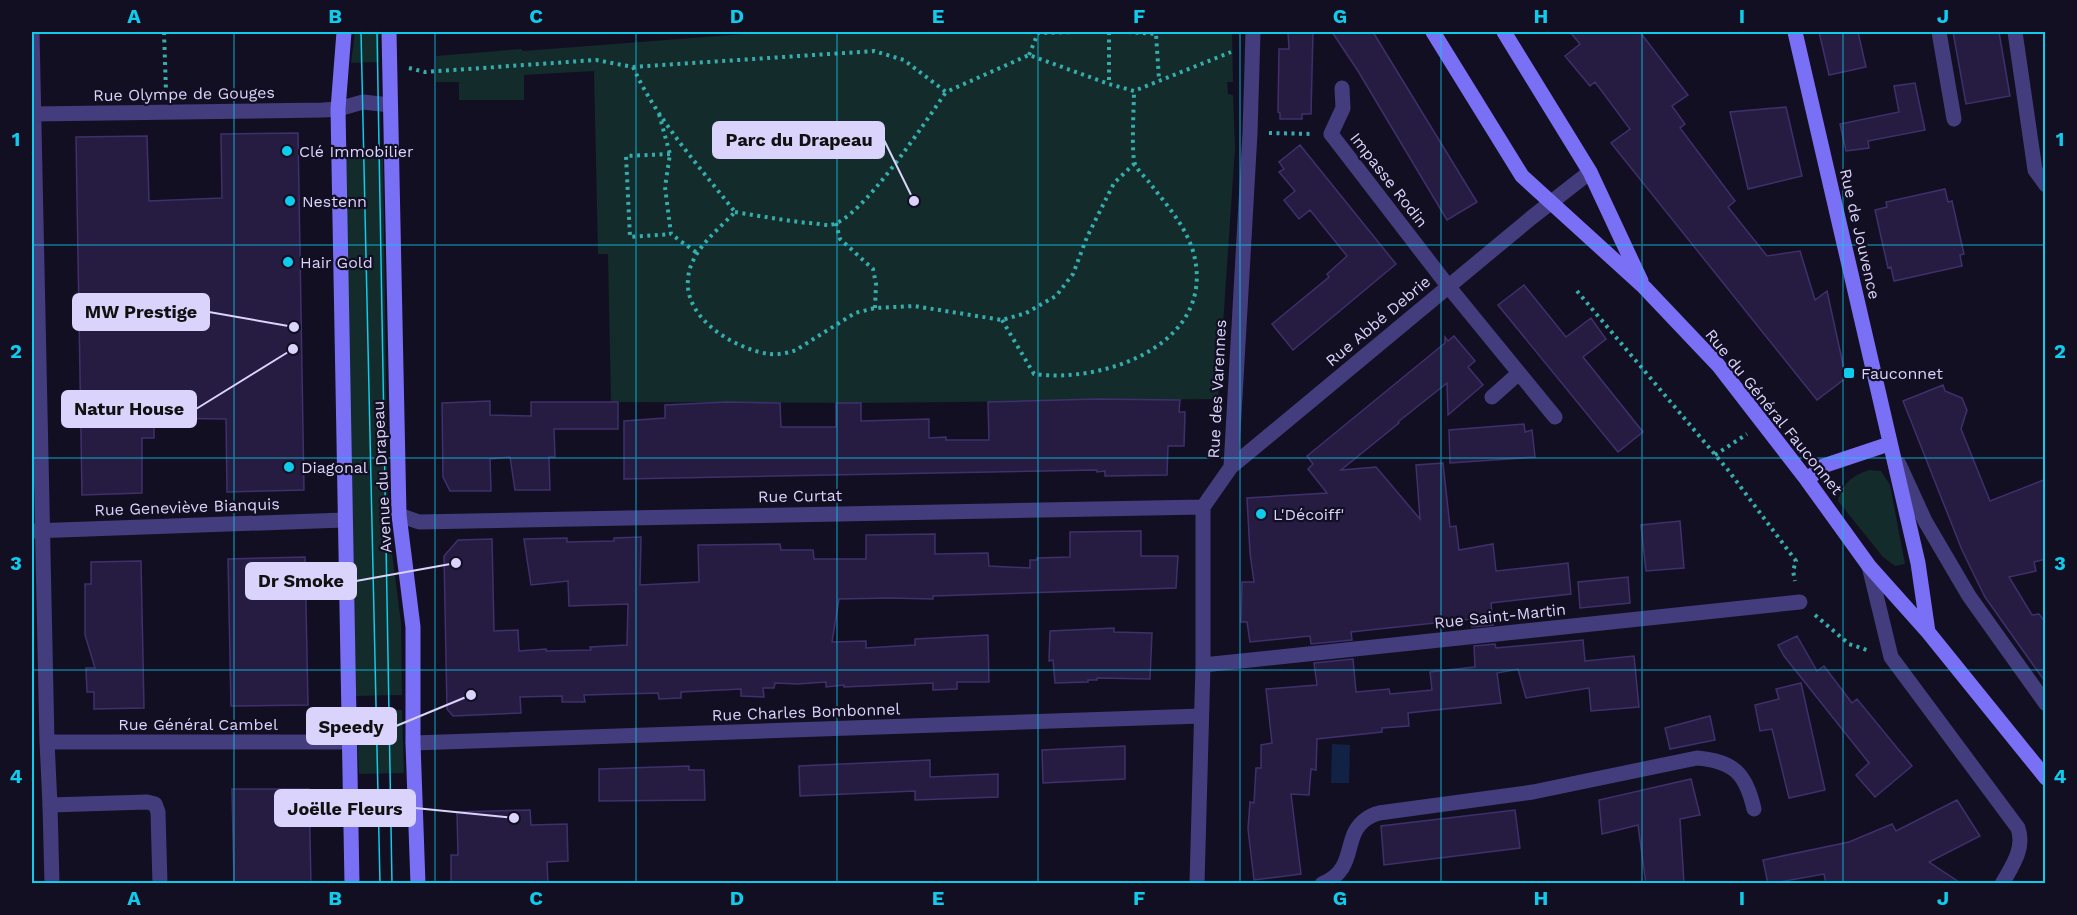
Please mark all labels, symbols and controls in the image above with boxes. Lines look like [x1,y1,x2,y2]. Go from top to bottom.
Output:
text: A [127,4,141,28]
text: B [328,4,342,28]
text: C [529,4,543,28]
text: D [730,4,744,28]
text: E [932,4,944,28]
text: F [1133,4,1145,28]
text: G [1333,4,1347,28]
text: H [1534,4,1548,28]
text: I [1739,4,1745,28]
text: J [1937,4,1949,28]
street label: Rue Olympe de Gouges [93,83,275,105]
callout: Parc du Drapeau [713,122,884,158]
text: 1 [12,127,20,151]
text: 1 [2056,127,2064,151]
text: Parc du Drapeau [725,129,873,150]
street label: Impasse Rodin [1346,129,1432,231]
place label: Clé Immobilier [299,142,414,161]
marker: Clé Immobilier [280,144,294,158]
street label: Rue de Jouvence [1836,167,1884,301]
place label: Nestenn [302,192,367,211]
marker: Nestenn [283,194,297,208]
place label: Hair Gold [300,253,373,272]
marker: Hair Gold [281,255,295,269]
street label: Rue Abbé Debrie [1322,272,1434,370]
callout: MW Prestige [73,294,209,330]
text: MW Prestige [85,301,197,322]
street label: Rue des Varennes [1204,319,1230,459]
street label: Rue du Général Fauconnet [1701,325,1847,499]
text: 2 [10,339,22,363]
text: 2 [2054,339,2066,363]
place label: Fauconnet [1861,364,1943,383]
marker: Fauconnet [1842,366,1856,380]
callout: Natur House [62,391,196,427]
text: Natur House [74,398,184,419]
street label: Avenue du Drapeau [369,400,395,554]
place label: Diagonal [301,458,368,477]
marker: Diagonal [282,460,296,474]
street label: Rue Curtat [758,486,842,506]
street label: Rue Geneviève Bianquis [94,494,280,520]
place label: L'Décoiff' [1273,505,1344,524]
marker: L'Décoiff' [1254,507,1268,521]
text: 3 [10,551,22,575]
text: 3 [2054,551,2066,575]
callout: Dr Smoke [246,563,356,599]
text: Dr Smoke [258,570,344,591]
street label: Rue Saint-Martin [1433,600,1567,632]
street label: Rue Charles Bombonnel [712,699,901,725]
callout: Speedy [307,708,396,744]
street label: Rue Général Cambel [118,715,278,734]
text: Speedy [318,716,384,737]
text: 4 [10,764,23,788]
text: 4 [2054,764,2067,788]
callout: Joëlle Fleurs [275,790,415,826]
text: Joëlle Fleurs [287,798,403,819]
text: A [127,886,141,910]
text: B [328,886,342,910]
text: C [529,886,543,910]
text: D [730,886,744,910]
text: E [932,886,944,910]
text: F [1133,886,1145,910]
text: G [1333,886,1347,910]
text: H [1534,886,1548,910]
text: I [1739,886,1745,910]
text: J [1937,886,1949,910]

